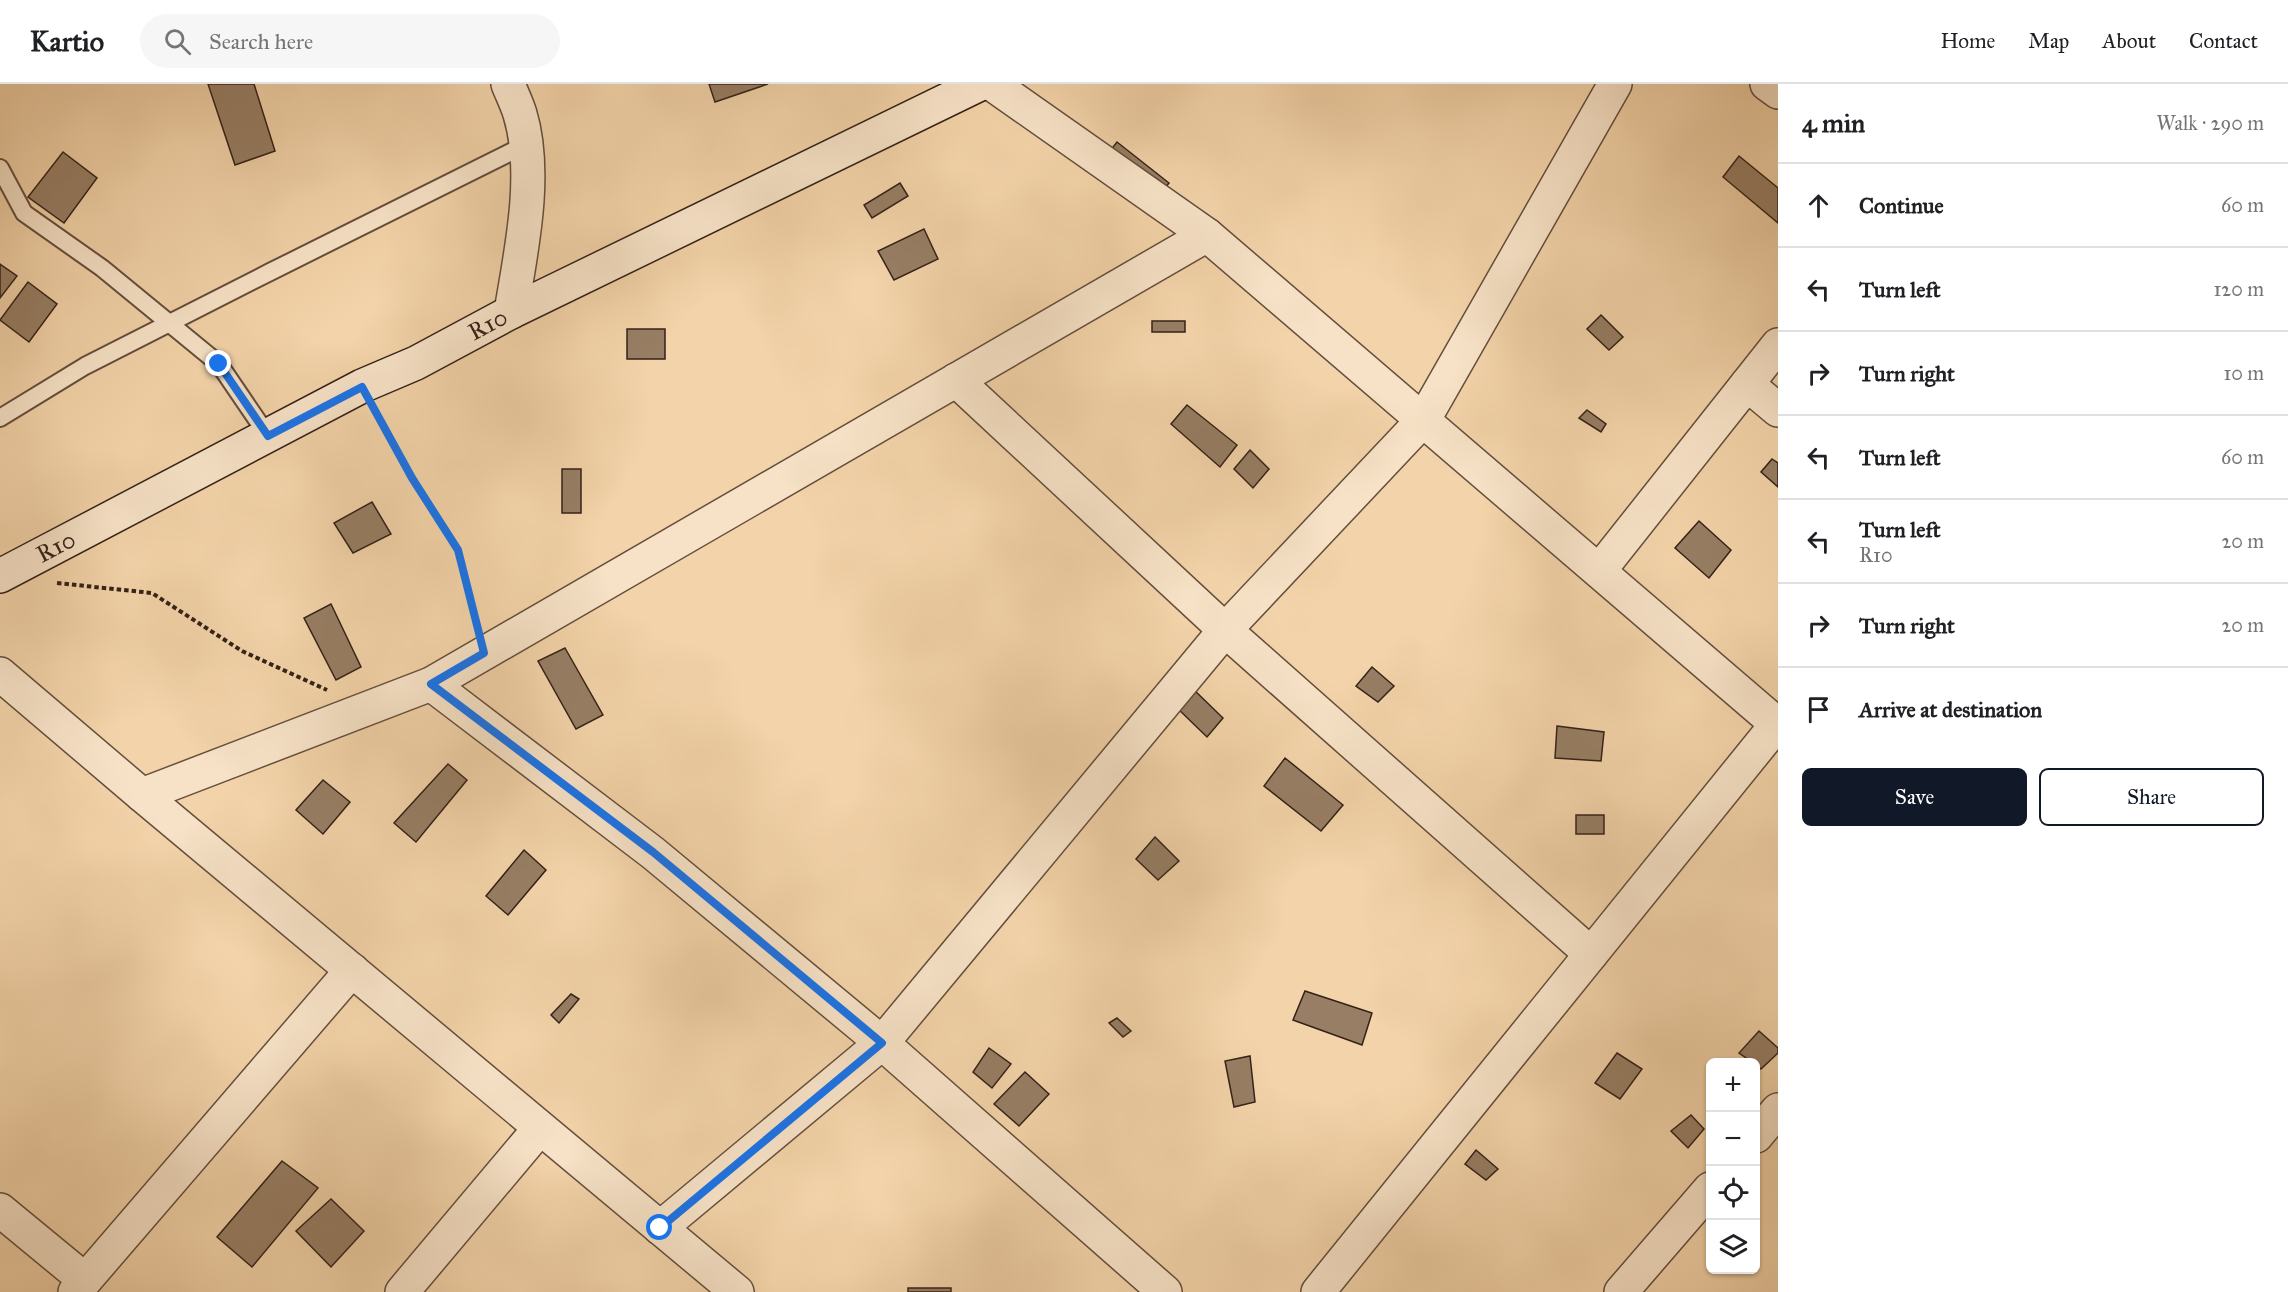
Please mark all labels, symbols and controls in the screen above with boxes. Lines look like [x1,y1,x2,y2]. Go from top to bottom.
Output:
search box [140,14,560,68]
text: Kartio [30,24,104,59]
icon: search [161,25,194,58]
text: Search here [209,28,313,55]
text: Home [1940,28,1995,54]
text: Map [2028,28,2069,54]
text: About [2102,28,2156,54]
text: Contact [2189,28,2258,54]
text: 4 min [1802,107,1865,139]
text: Walk · 290 m [2156,111,2264,135]
icon: ahead [1802,189,1835,222]
text: Continue [1859,192,1944,219]
text: 60 m [2221,193,2264,217]
icon: left [1802,273,1835,306]
text: Turn left [1859,276,1941,303]
text: 120 m [2213,277,2264,301]
street label: R10 [463,302,513,347]
route end [205,350,231,376]
icon: right [1802,357,1835,390]
text: Turn right [1859,360,1955,387]
text: 10 m [2223,361,2264,385]
icon: left [1802,441,1835,474]
text: Turn left [1859,444,1941,471]
text: 60 m [2221,445,2264,469]
text: Turn left [1859,516,1941,543]
street label: R10 [31,524,81,569]
icon: left [1802,525,1835,558]
text: 20 m [2221,529,2264,553]
text: R10 [1859,543,1893,567]
icon: right [1802,609,1835,642]
text: Turn right [1859,612,1955,639]
text: 20 m [2221,613,2264,637]
icon: arrive [1802,693,1835,726]
text: Arrive at destination [1859,696,2042,723]
button: Save [1802,768,2027,826]
button: Share [2039,768,2264,826]
map controls [1706,1058,1760,1274]
button: + [1706,1058,1760,1112]
button: − [1706,1112,1760,1166]
button: locate [1706,1166,1760,1220]
route start [646,1214,672,1240]
button: layers [1706,1220,1760,1274]

